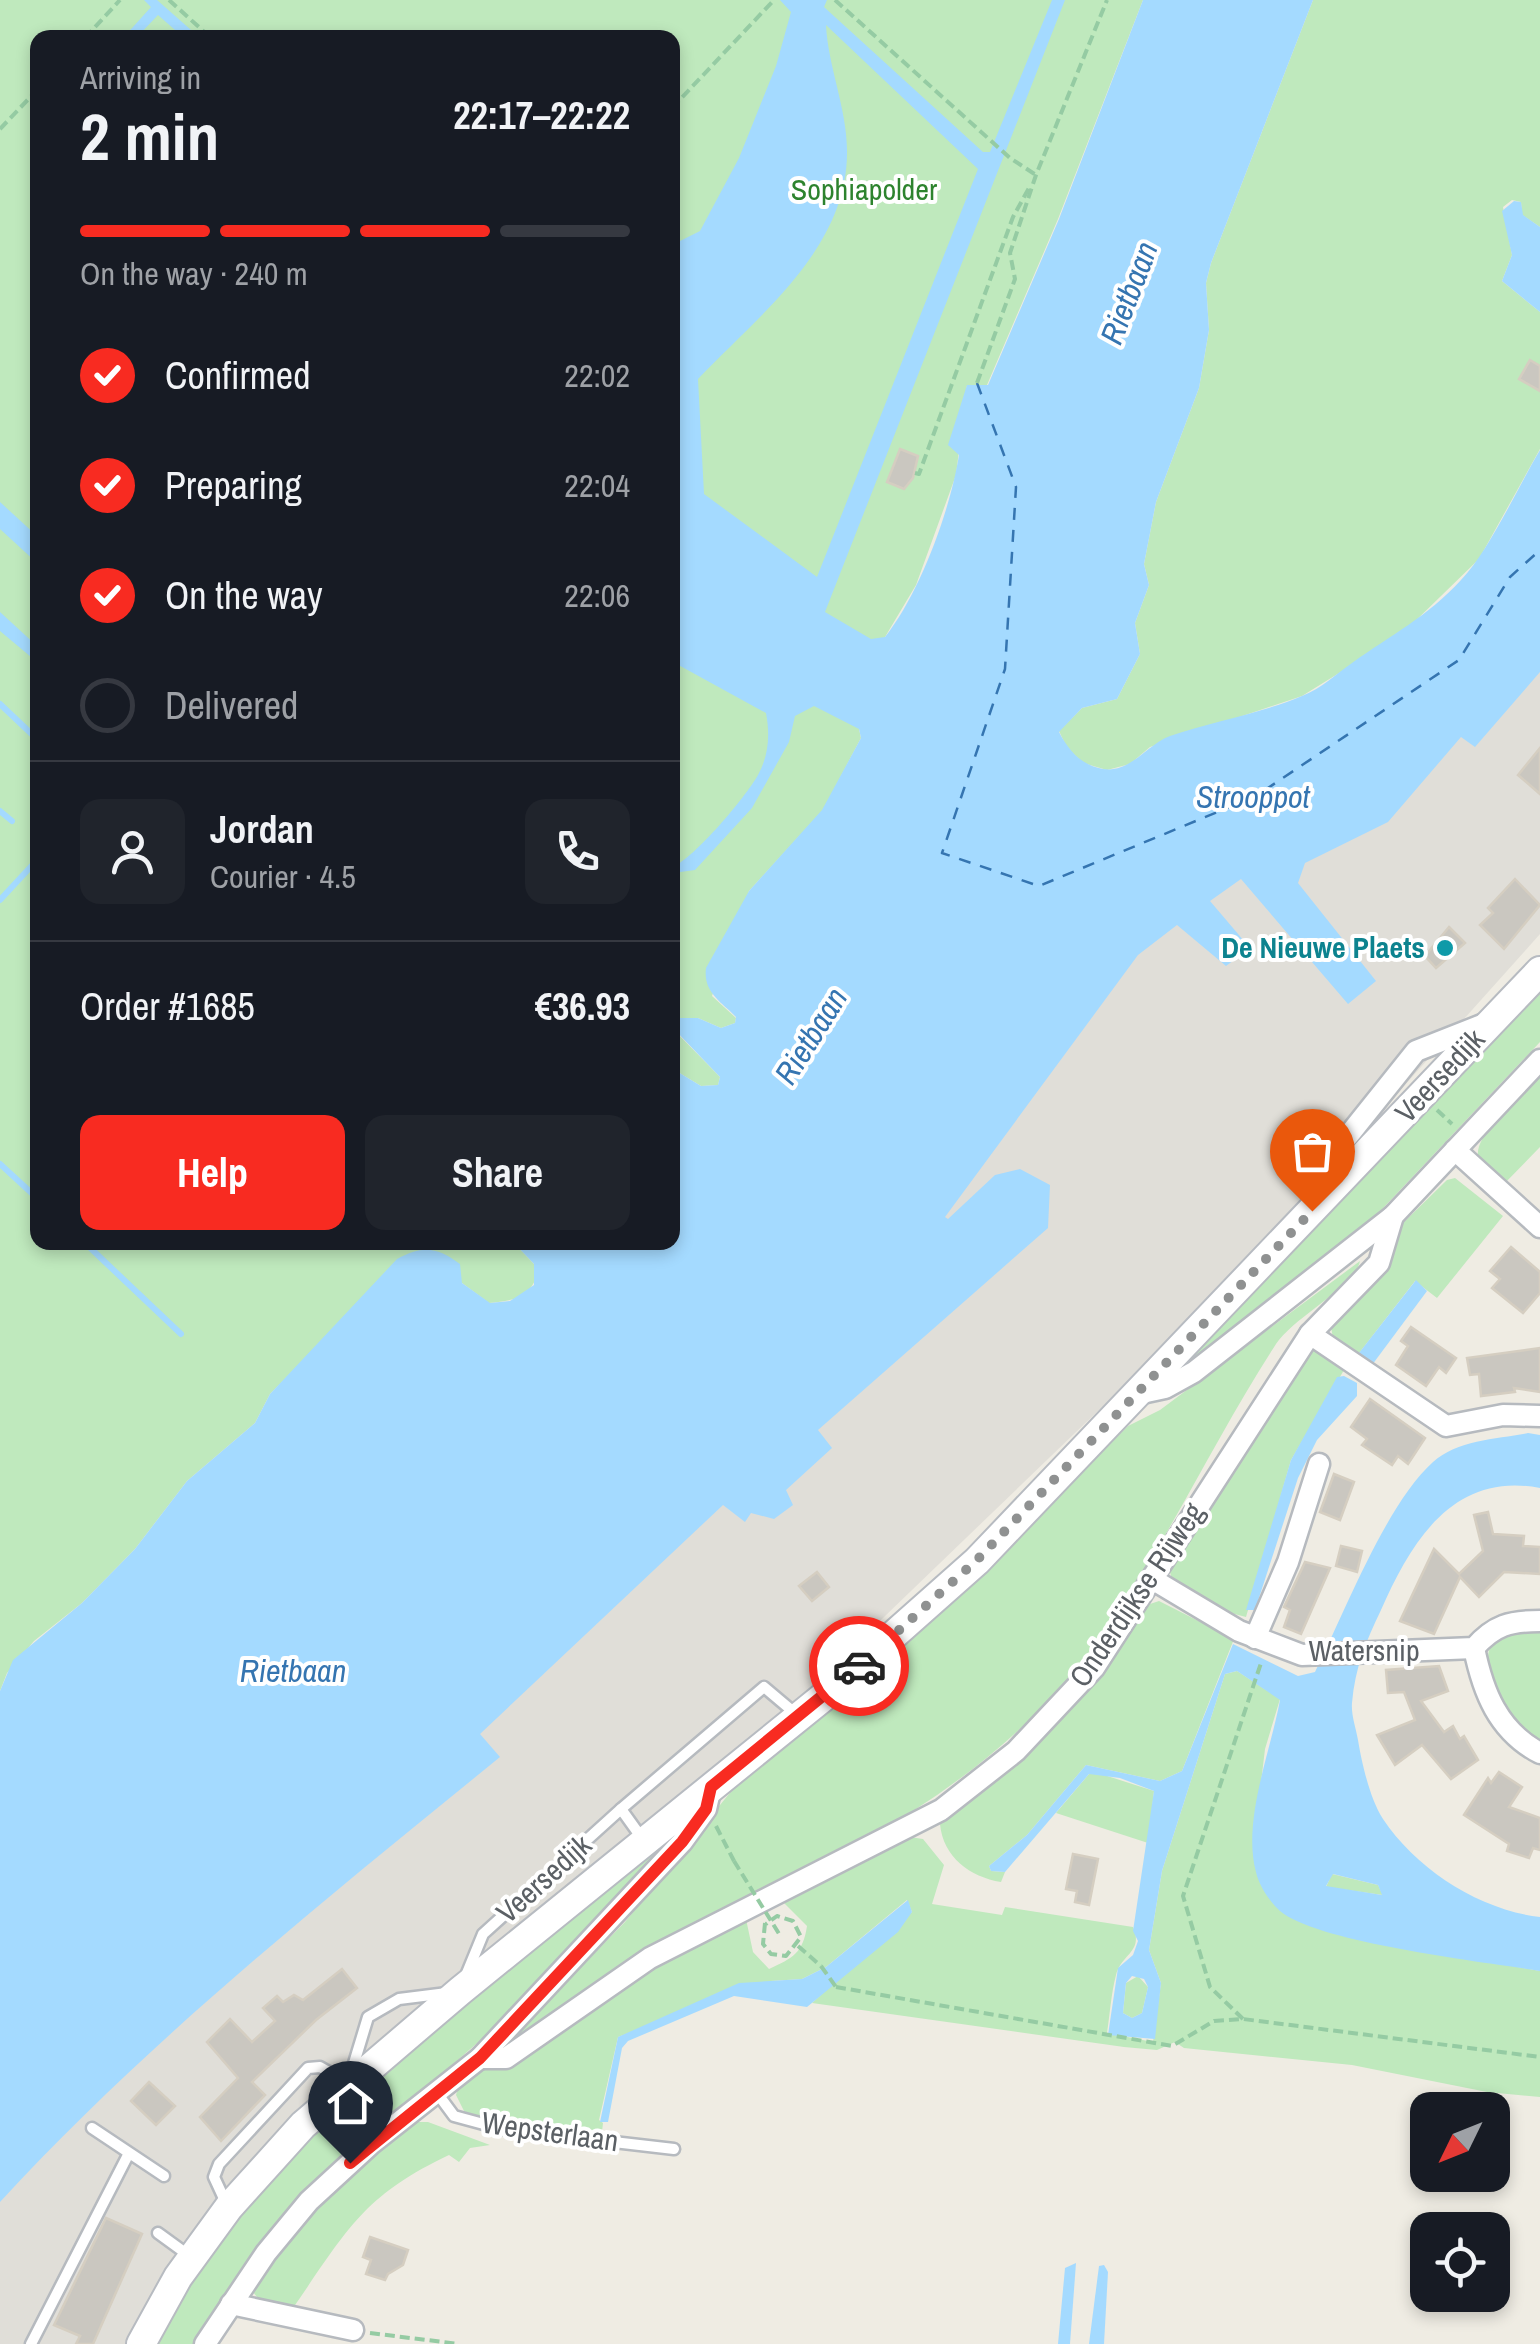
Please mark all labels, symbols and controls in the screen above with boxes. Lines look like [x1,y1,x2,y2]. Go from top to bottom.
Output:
text: Arriving in [80,56,201,99]
text: 22:17–22:22 [453,90,630,141]
text: 2 min [80,93,219,180]
park label: Sophiapolder [791,169,938,209]
water label: Rietbaan [1089,235,1168,350]
text: On the way · 240 m [80,252,308,295]
icon: check [80,348,135,403]
text: Confirmed [165,350,310,401]
text: 22:02 [564,354,630,397]
icon: check [80,458,135,513]
text: Preparing [165,460,302,511]
text: 22:04 [564,464,630,507]
icon: check [80,568,135,623]
text: On the way [165,570,323,621]
text: 22:06 [564,574,630,617]
text: Delivered [165,680,298,731]
water label: Strooppot [1196,775,1311,818]
button: person [80,799,185,904]
button: phone [525,799,630,904]
text: Jordan [210,804,314,855]
text: Courier · 4.5 [210,855,356,898]
place label: De Nieuwe Plaets [1221,927,1425,967]
marker: De Nieuwe Plaets [1434,937,1456,959]
water label: Rietbaan [764,979,857,1092]
text: Order #1685 [80,981,255,1032]
text: €36.93 [535,981,630,1032]
street label: Veersedijk [1385,1019,1494,1131]
pin [1270,1109,1355,1212]
button: Help [80,1115,345,1230]
button: Share [365,1115,630,1230]
icon: bag [1285,1124,1340,1179]
street label: Onderdijkse Rijweg [1060,1494,1213,1695]
courier [809,1616,909,1716]
street label: Watersnip [1308,1630,1420,1670]
icon: car [832,1639,887,1694]
water label: Rietbaan [240,1649,346,1692]
street label: Veersedijk [487,1824,600,1932]
pin [308,2061,393,2164]
icon: home [323,2076,378,2131]
north arrow [1410,2092,1510,2192]
map controls [1410,2092,1510,2312]
street label: Wepsterlaan [479,2102,621,2160]
button: locate [1410,2212,1510,2312]

